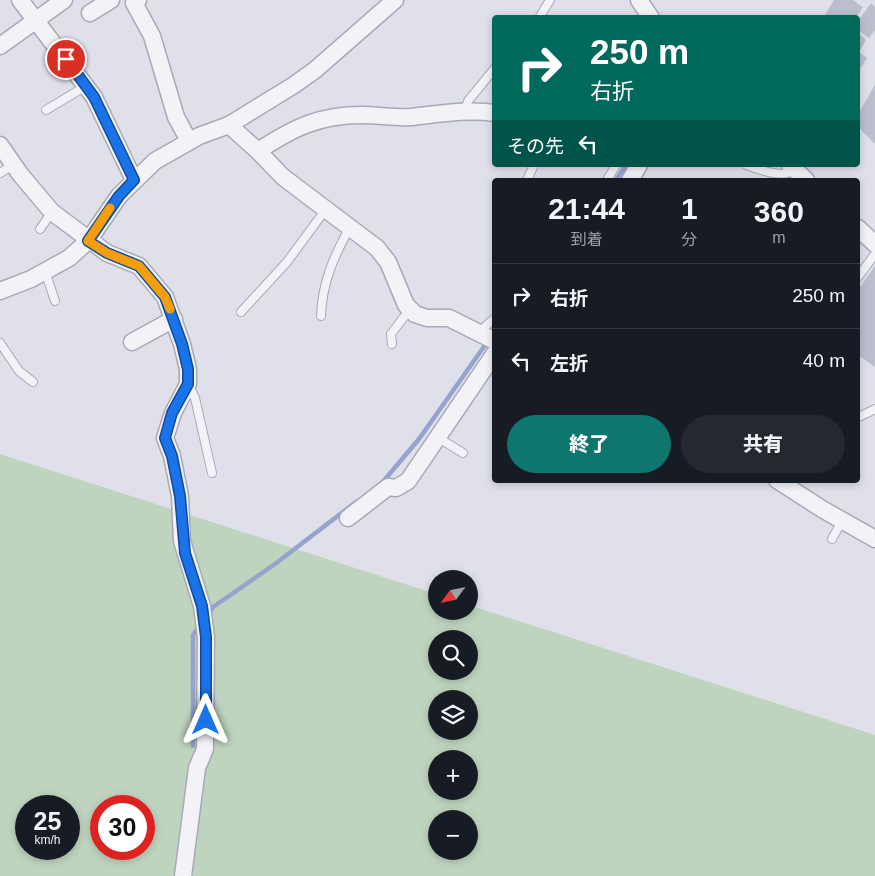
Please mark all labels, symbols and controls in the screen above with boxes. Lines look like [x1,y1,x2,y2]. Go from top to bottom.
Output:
text: 250 m [590,32,689,71]
icon: right [507,35,572,100]
pin [45,38,87,80]
icon: arrive [52,45,80,73]
text: 右折 [590,79,634,104]
icon: left [574,130,602,158]
text: その先 [507,136,564,157]
text: 21:44 [548,192,625,225]
text: 1 [681,192,698,225]
text: 360 [754,195,804,228]
text: m [772,229,785,246]
text: 到着 [570,231,603,248]
text: 分 [681,231,697,248]
icon: right [507,282,535,310]
text: 250 m [792,285,845,306]
text: 右折 [550,288,588,309]
icon: left [507,347,535,375]
text: 40 m [803,350,845,371]
text: 左折 [550,353,588,374]
button: 終了 [507,415,671,473]
button: 共有 [681,415,845,473]
north arrow [428,570,478,620]
map controls [428,570,478,860]
button: search [428,630,478,680]
button: layers [428,690,478,740]
position arrow [179,693,231,745]
button: + [428,750,478,800]
speed limit sign: 30 [90,795,155,860]
text: 25 [34,807,61,835]
button: − [428,810,478,860]
text: km/h [34,833,61,847]

